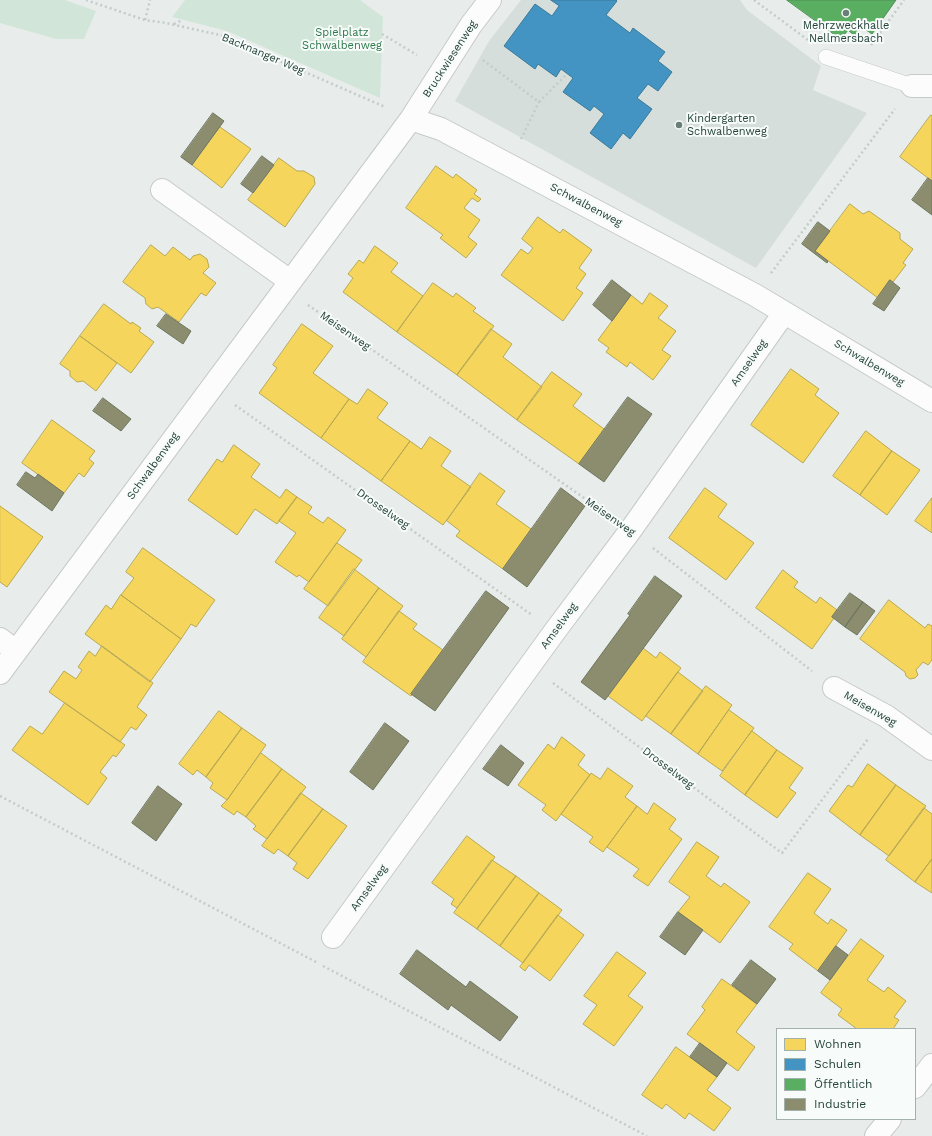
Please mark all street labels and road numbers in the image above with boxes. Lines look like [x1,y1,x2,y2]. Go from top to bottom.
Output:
street label: Bruckwiesenweg [420,18,480,100]
street label: Backnanger Weg [220,31,306,77]
street label: Schwalbenweg [548,180,624,230]
street label: Meisenweg [317,309,373,353]
street label: Amselweg [728,337,770,389]
street label: Schwalbenweg [831,337,907,389]
street label: Schwalbenweg [124,430,182,502]
street label: Drosselweg [354,486,412,532]
street label: Meisenweg [582,495,638,539]
street label: Amselweg [538,600,580,652]
street label: Meisenweg [841,689,899,729]
street label: Drosselweg [640,744,696,792]
street label: Amselweg [348,862,390,914]

